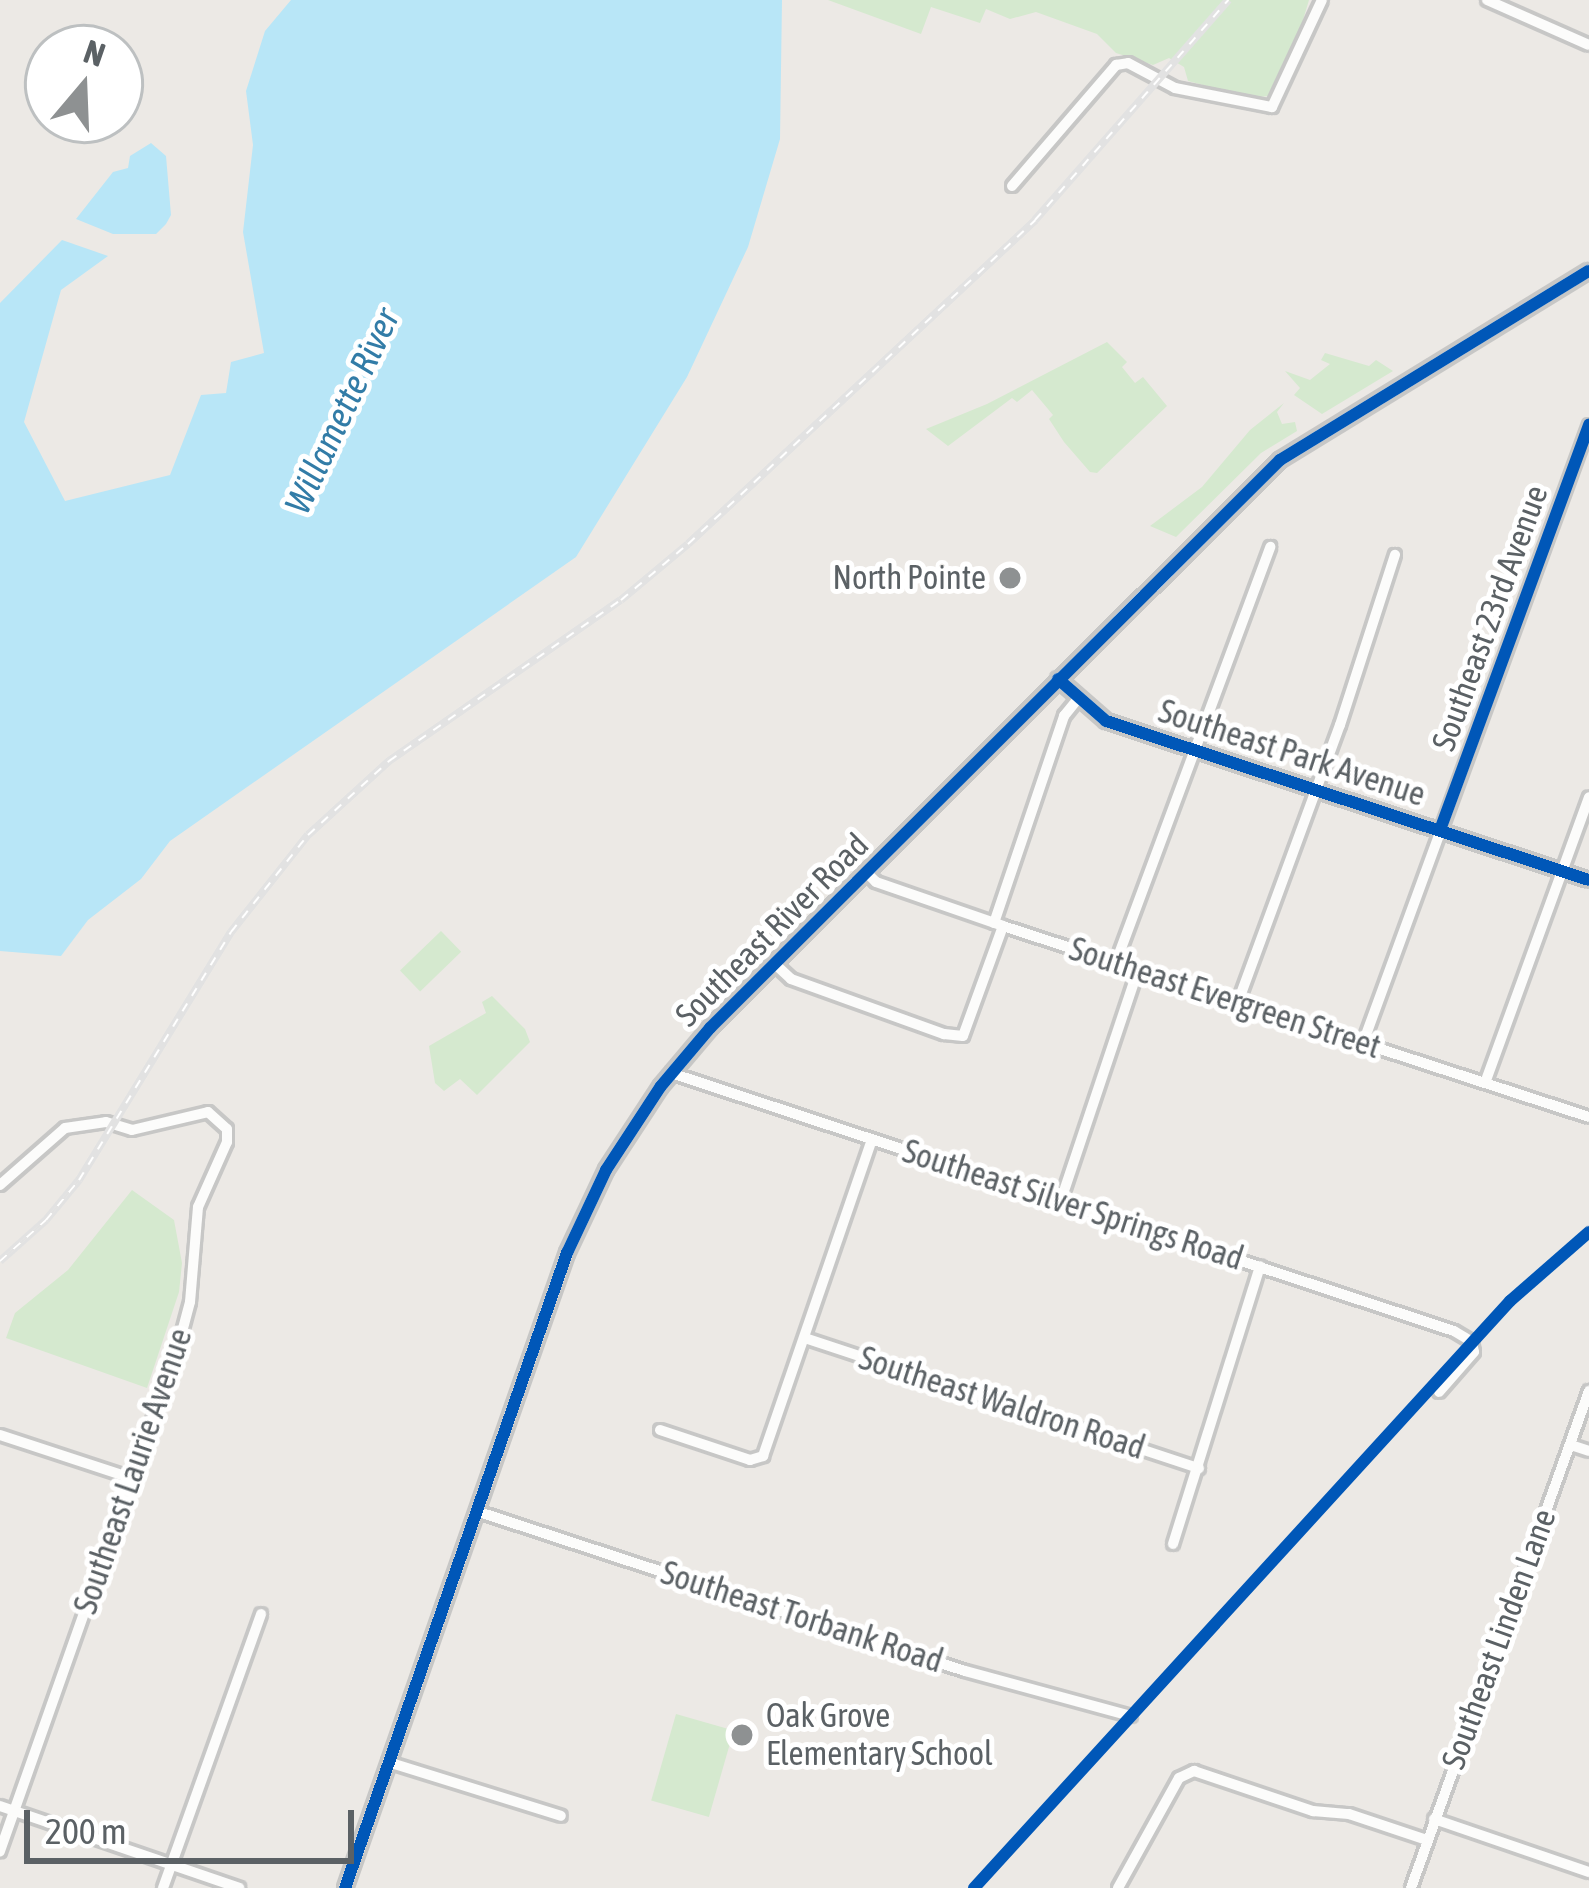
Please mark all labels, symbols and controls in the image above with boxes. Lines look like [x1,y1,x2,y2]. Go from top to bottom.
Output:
north arrow [24,24,144,144]
text: N [79,32,110,74]
water label: Willamette River [276,302,408,520]
street label: Southeast 23rd Avenue [1424,480,1556,756]
place label: North Pointe [832,558,986,598]
marker: North Pointe [997,565,1023,591]
street label: Southeast Park Avenue [1154,691,1430,815]
street label: Southeast River Road [667,825,877,1035]
street label: Southeast Evergreen Street [1065,929,1385,1067]
street label: Southeast Silver Springs Road [898,1131,1248,1279]
street label: Southeast Laurie Avenue [66,1323,200,1619]
street label: Southeast Waldron Road [854,1338,1150,1468]
street label: Southeast Linden Lane [1434,1504,1564,1774]
street label: Southeast Torbank Road [656,1553,948,1681]
place label: Oak Grove Elementary School [766,1696,993,1774]
marker: Oak Grove Elementary School [729,1722,755,1748]
scale bar [30,1786,360,1860]
text: 200 m [45,1810,127,1852]

